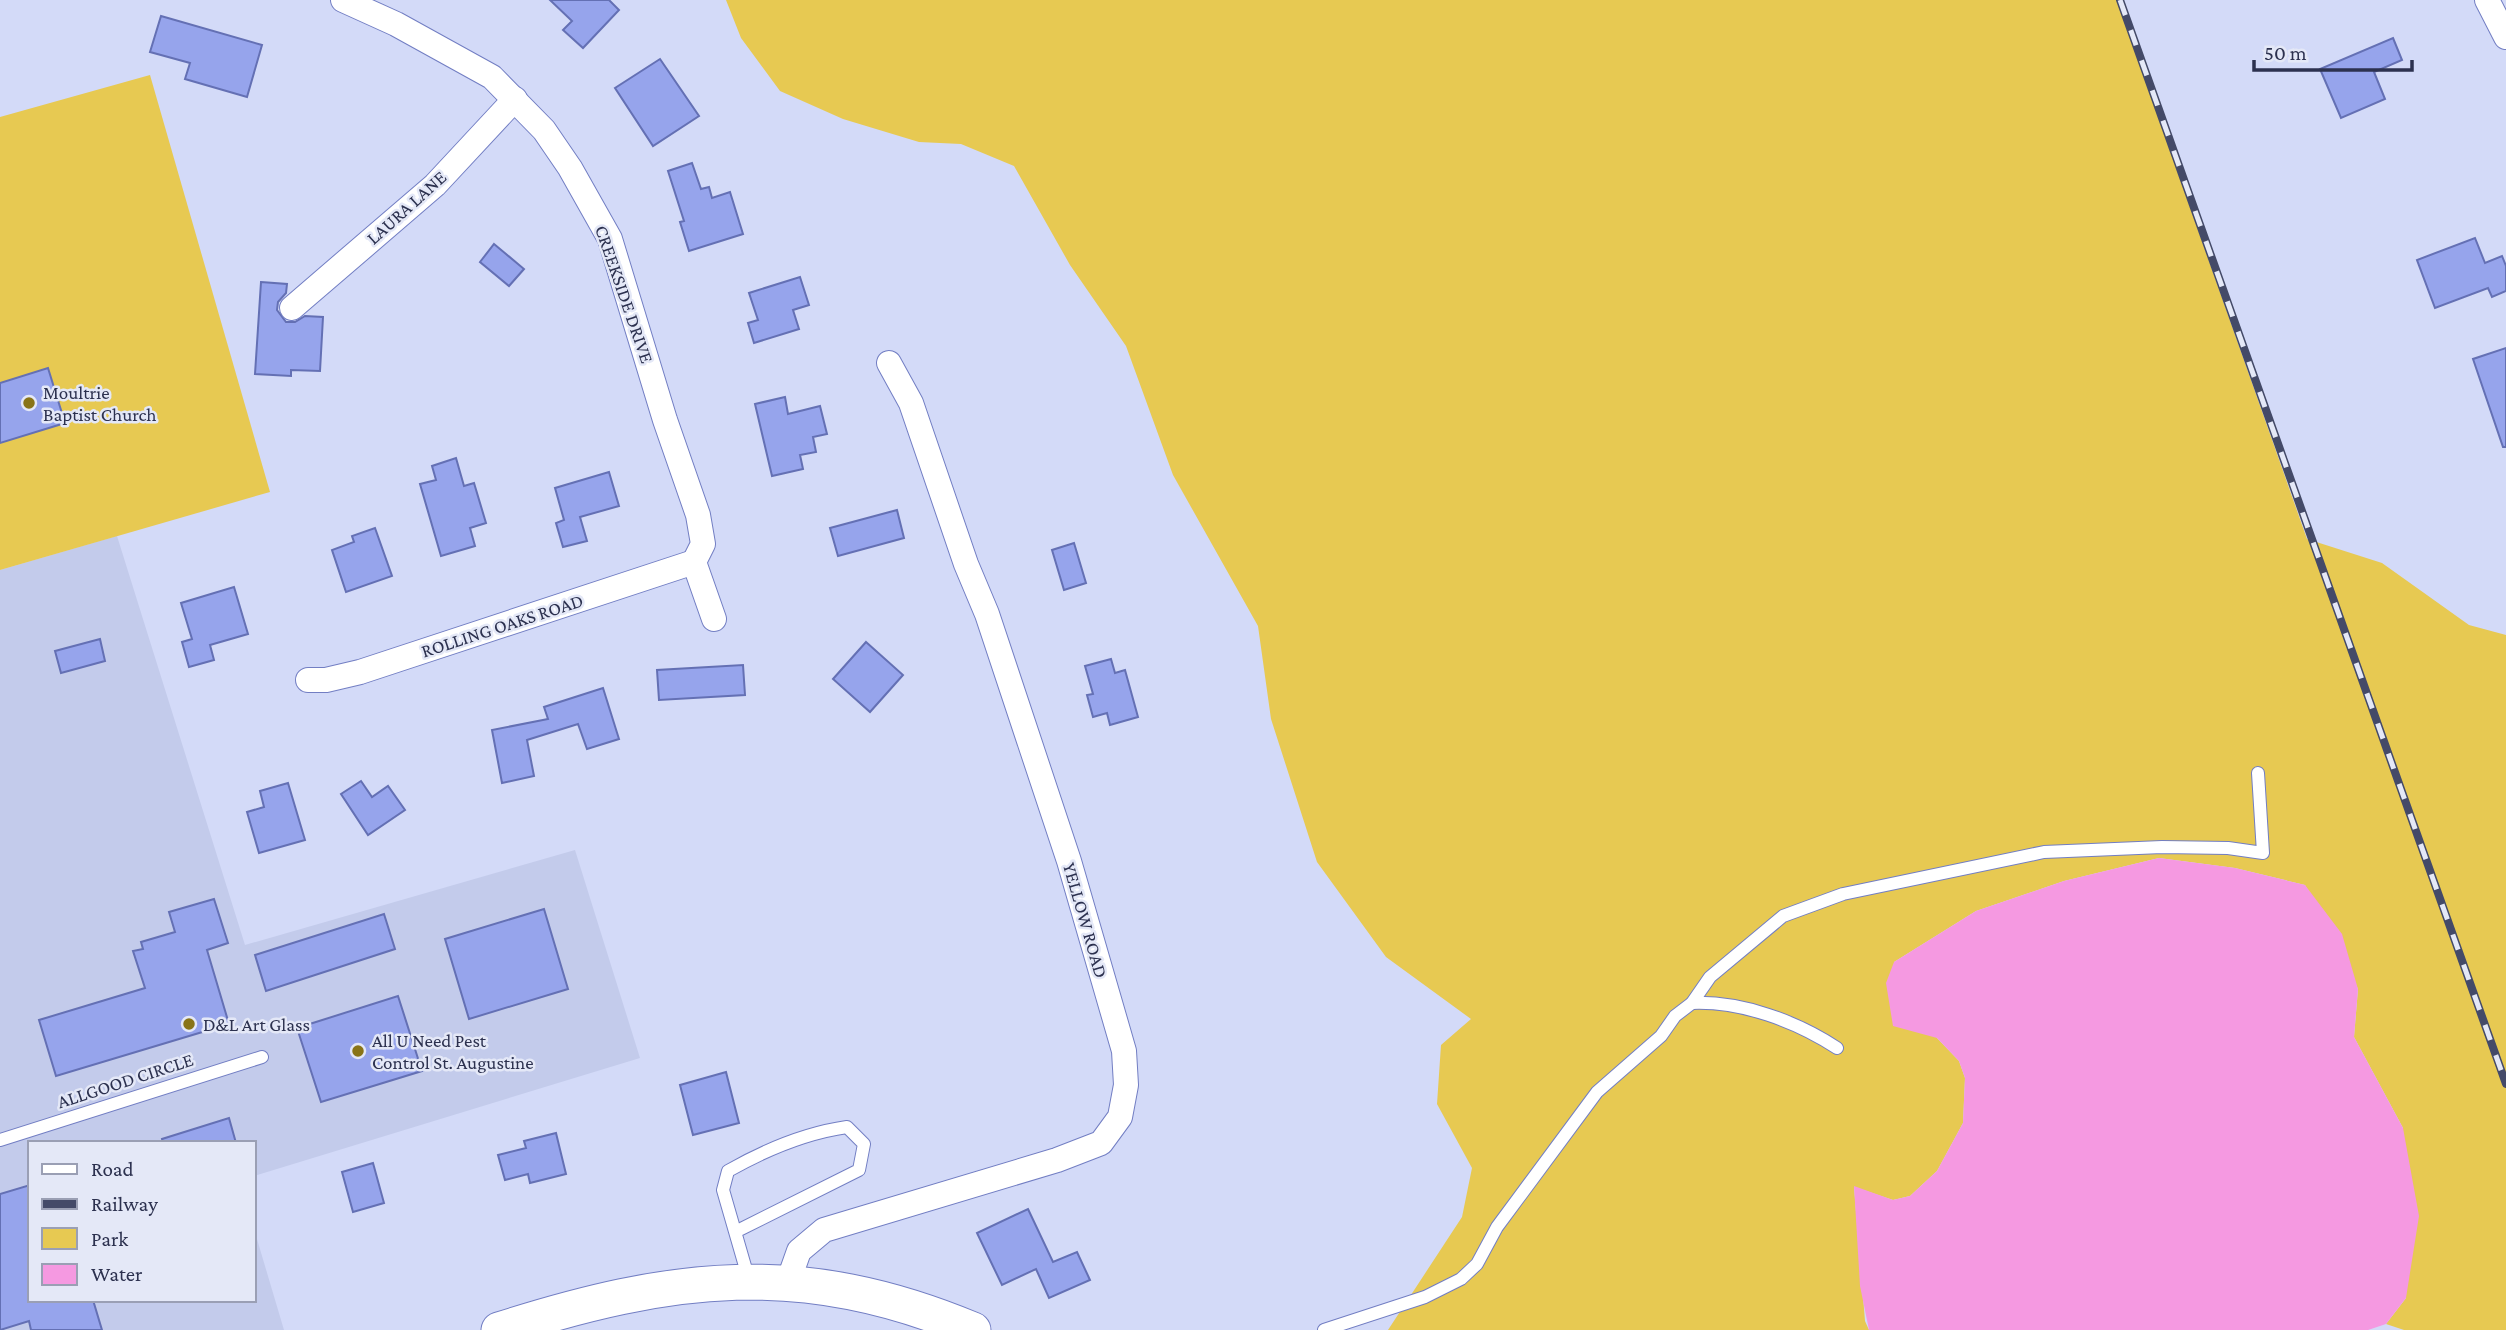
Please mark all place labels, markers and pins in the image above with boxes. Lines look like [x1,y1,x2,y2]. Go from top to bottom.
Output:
place label: Moultrie Baptist Church [43,382,157,425]
marker: Moultrie Baptist Church [21,395,37,411]
place label: D&L Art Glass [203,1014,310,1035]
marker: D&L Art Glass [181,1016,197,1032]
place label: All U Need Pest Control St. Augustine [372,1030,534,1073]
marker: All U Need Pest Control St. Augustine [350,1043,366,1059]

